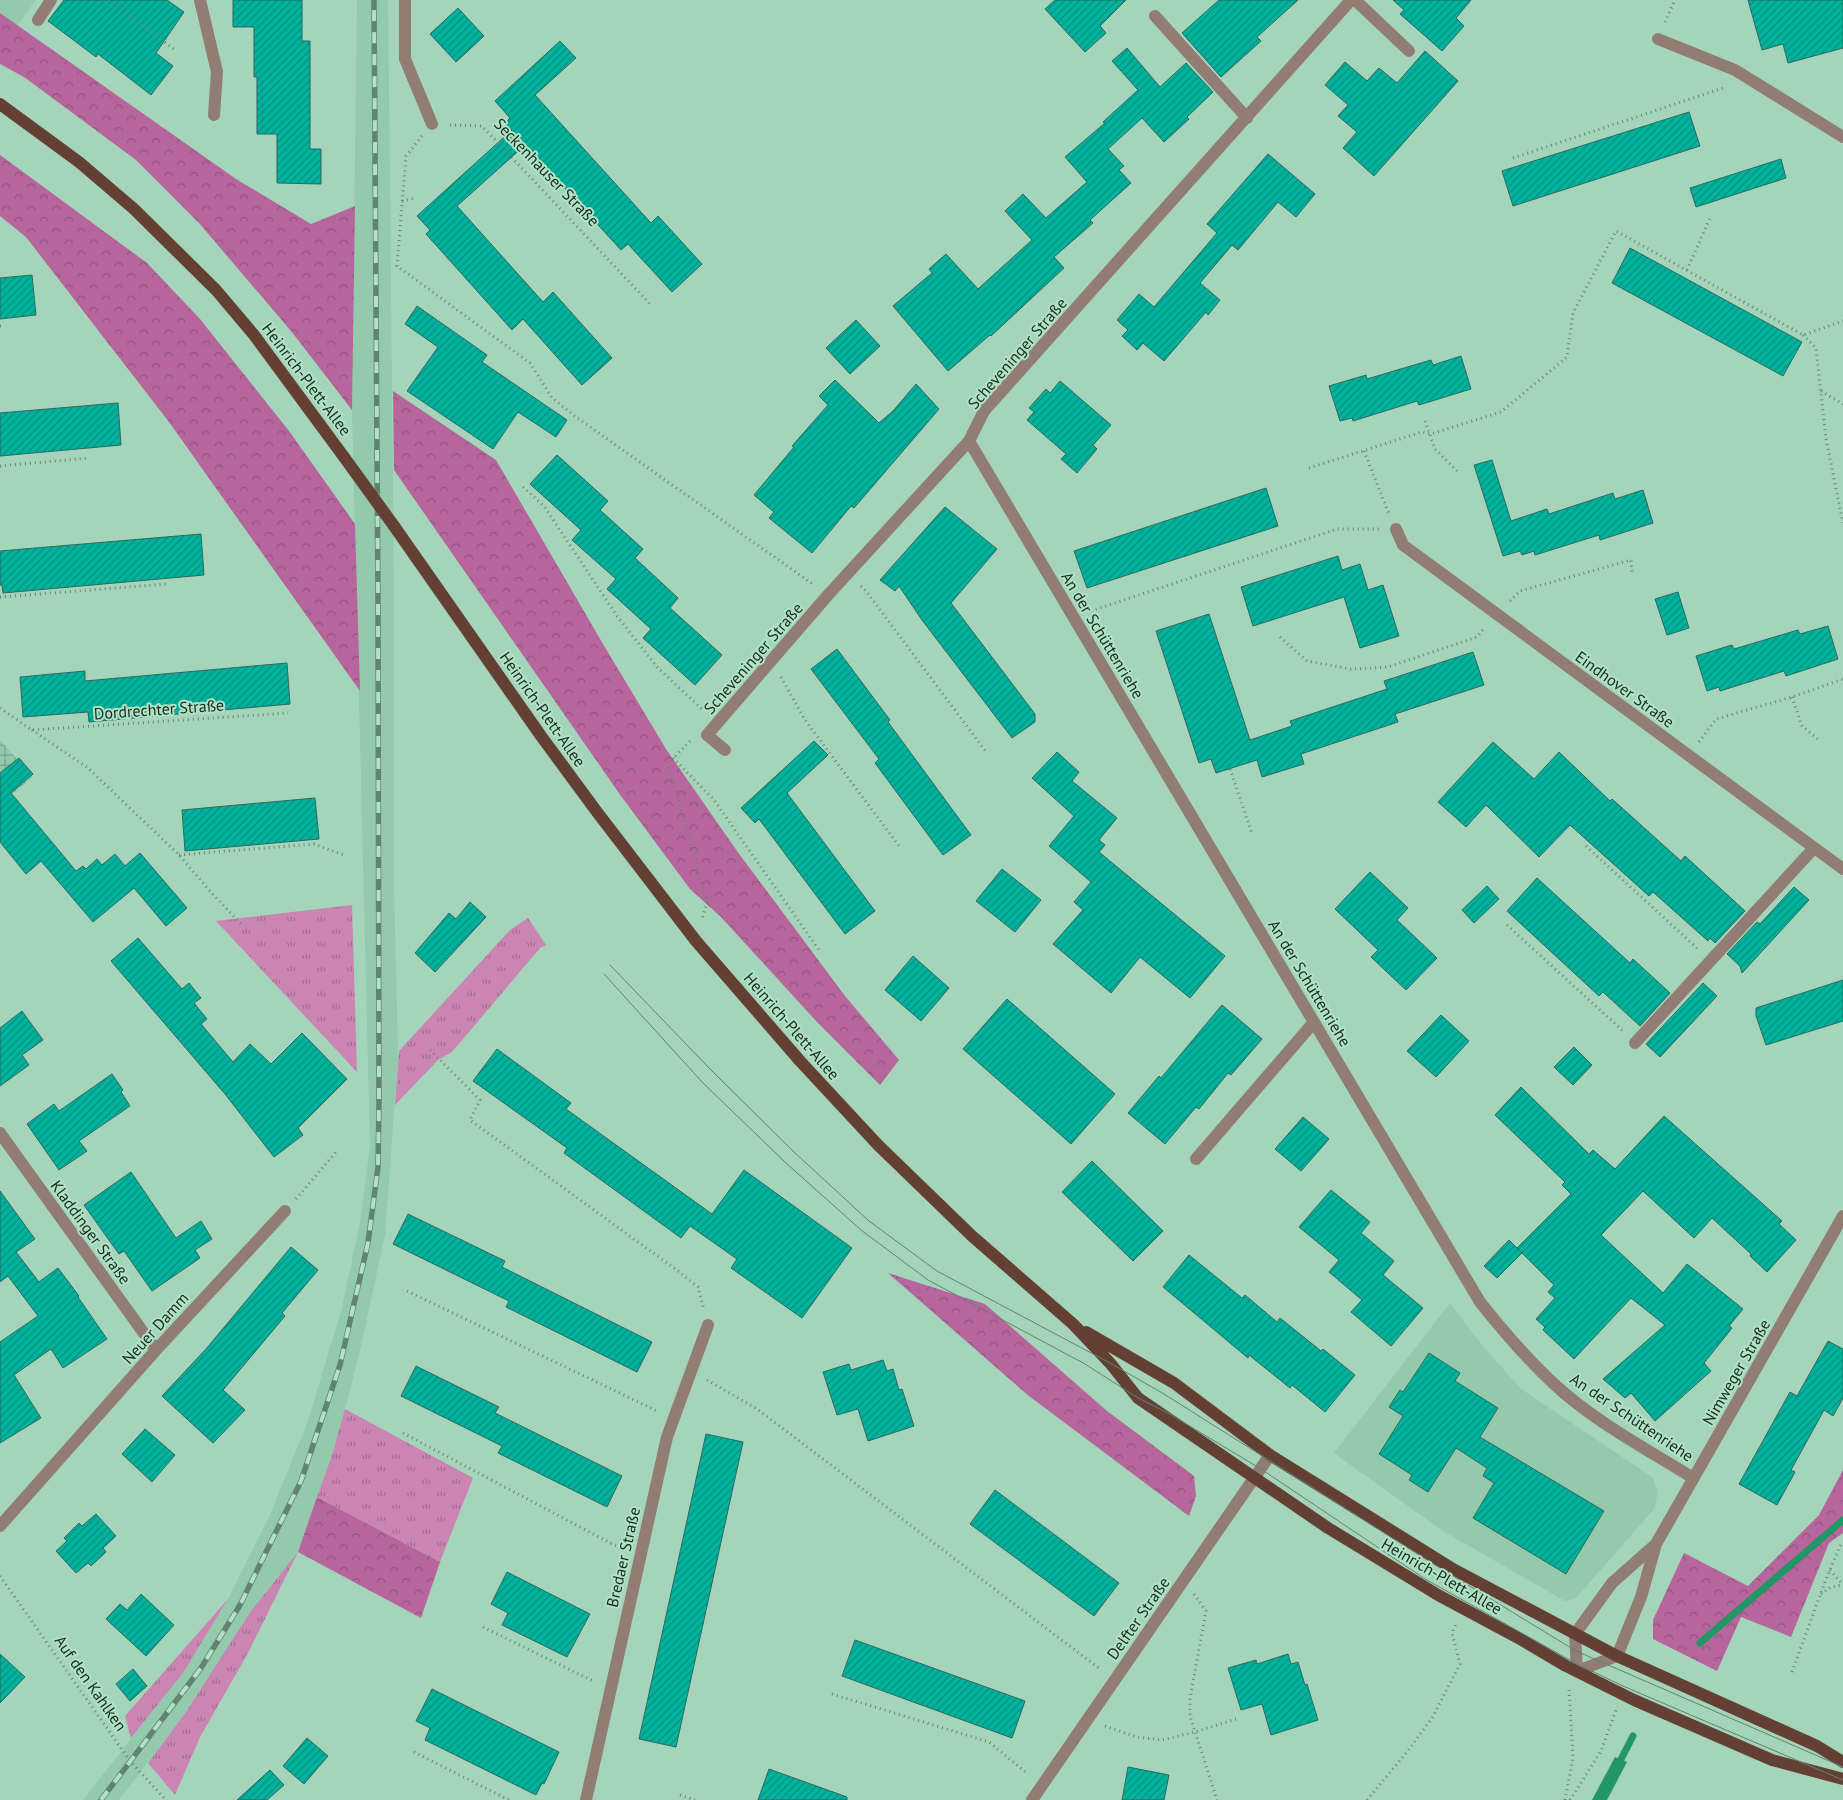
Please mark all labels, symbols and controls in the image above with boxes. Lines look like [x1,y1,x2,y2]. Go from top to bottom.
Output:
street label: Seckenhauser Straße [490,114,604,230]
street label: Scheveninger Straße [963,293,1071,413]
street label: Heinrich-Plett-Allee [258,319,356,439]
street label: An der Schüttenriehe [1057,568,1149,702]
street label: Scheveninger Straße [699,598,807,718]
street label: Eindhover Straße [1572,646,1678,732]
street label: Heinrich-Plett-Allee [496,648,590,770]
street label: Dordrechter Straße [93,694,225,724]
street label: An der Schüttenriehe [1264,916,1356,1050]
street label: Heinrich-Plett-Allee [740,968,844,1084]
street label: Kladdinger Straße [46,1176,136,1288]
street label: Neuer Damm [118,1288,192,1368]
street label: Nimweger Straße [1698,1316,1774,1428]
street label: An der Schüttenriehe [1567,1368,1697,1466]
street label: Bredaer Straße [602,1505,644,1609]
street label: Heinrich-Plett-Allee [1378,1533,1506,1619]
street label: Delfter Straße [1102,1573,1174,1663]
street label: Auf den Kahlken [51,1631,131,1735]

